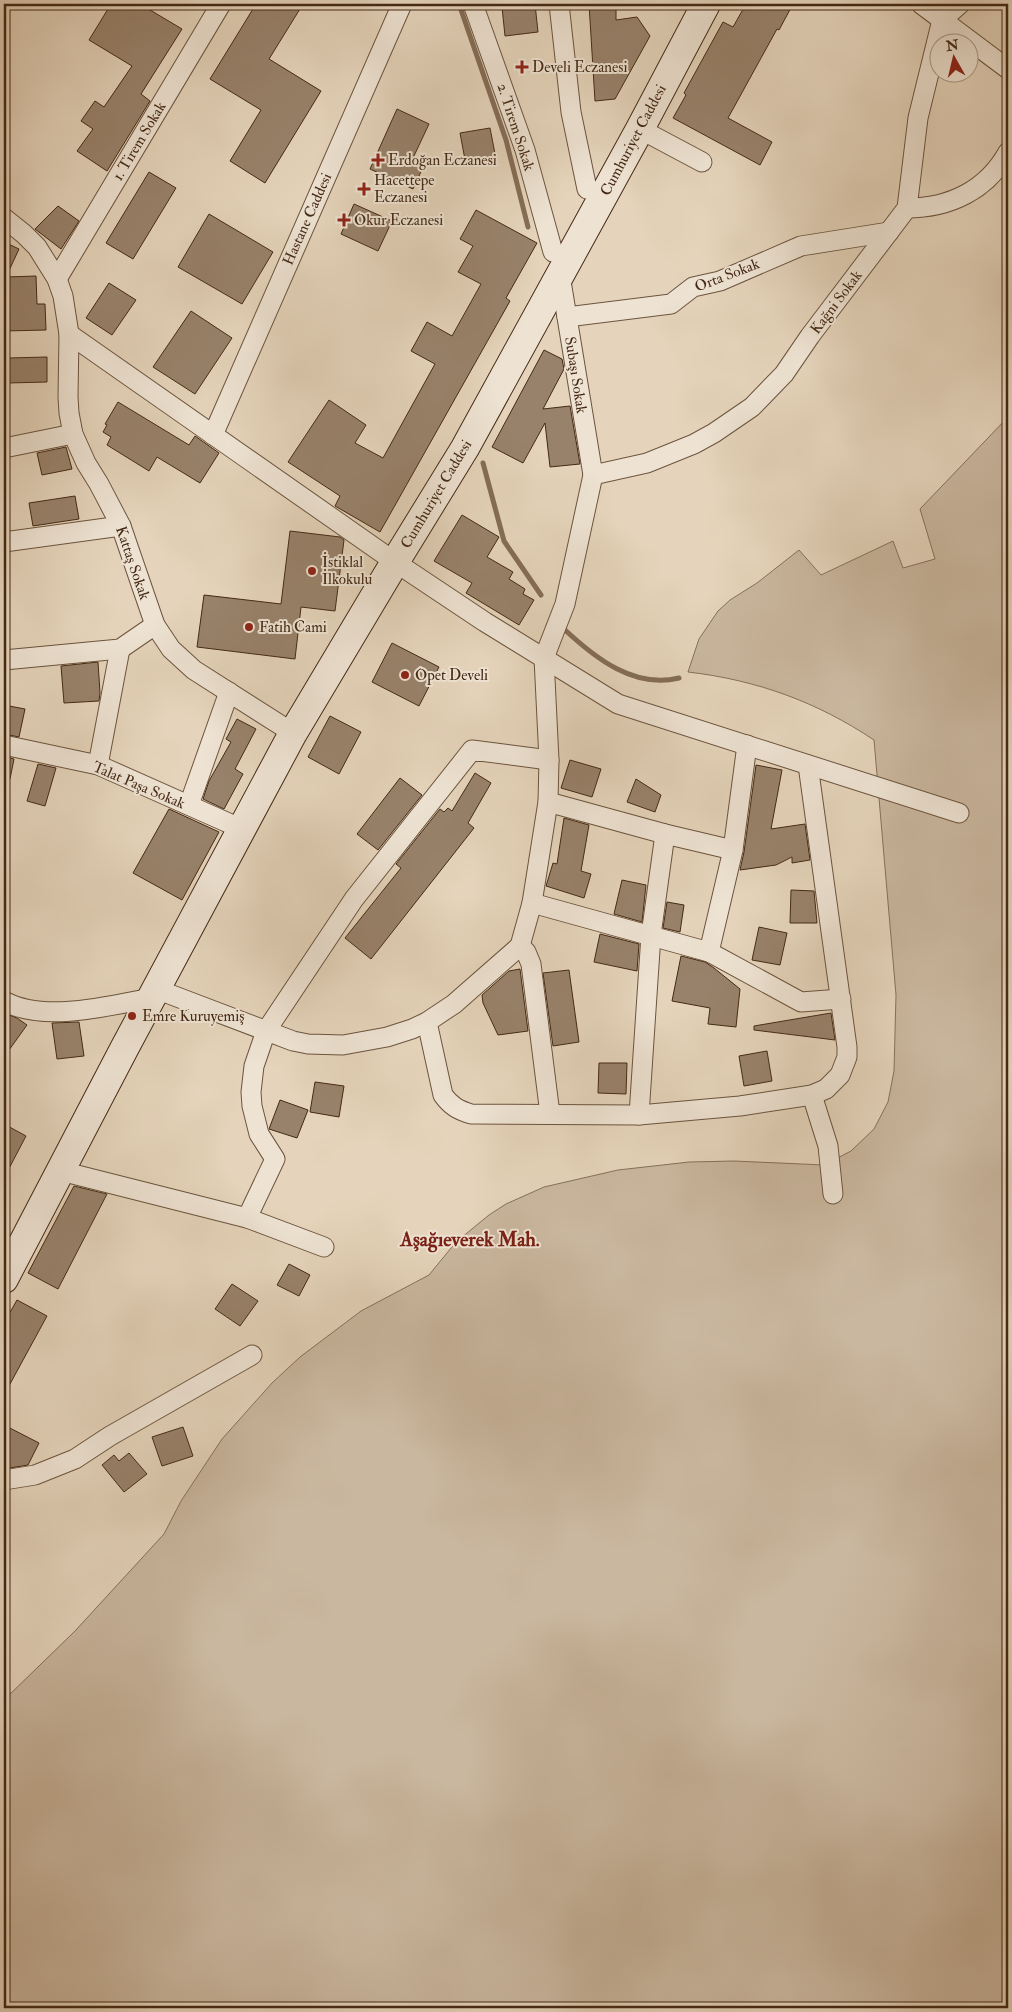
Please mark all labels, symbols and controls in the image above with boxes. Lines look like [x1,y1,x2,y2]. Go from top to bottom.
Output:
north arrow [930,32,980,82]
text: N [944,36,960,55]
place label: Develi Eczanesi [532,58,628,77]
marker: Develi Eczanesi [516,61,528,73]
street label: 2. Tirem Sokak [492,81,539,173]
street label: Cumhuriyet Caddesi [596,81,671,199]
street label: 1. Tirem Sokak [108,98,170,184]
place label: Erdoğan Eczanesi [388,151,497,170]
marker: Erdoğan Eczanesi [372,154,384,166]
street label: Hastane Caddesi [279,170,336,268]
place label: Hacettepe Eczanesi [374,171,435,207]
marker: Hacettepe Eczanesi [358,183,370,195]
place label: Okur Eczanesi [354,211,443,230]
marker: Okur Eczanesi [338,214,350,226]
street label: Orta Sokak [692,254,762,297]
street label: Kağni Sokak [806,267,867,338]
street label: Subaşı Sokak [560,335,591,415]
street label: Cumhuriyet Caddesi [397,436,476,552]
street label: Kattaş Sokak [111,524,154,603]
place label: İstiklal İlkokulu [322,552,373,589]
marker: İstiklal İlkokulu [306,565,318,577]
place label: Fatih Cami [259,618,327,637]
marker: Fatih Cami [243,621,255,633]
place label: Opet Develi [415,666,488,686]
marker: Opet Develi [399,669,411,681]
street label: Talat Paşa Sokak [90,757,188,813]
place label: Emre Kuruyemiş [142,1007,244,1026]
marker: Emre Kuruyemiş [126,1010,138,1022]
district label: Aşağıeverek Mah. [399,1227,540,1253]

